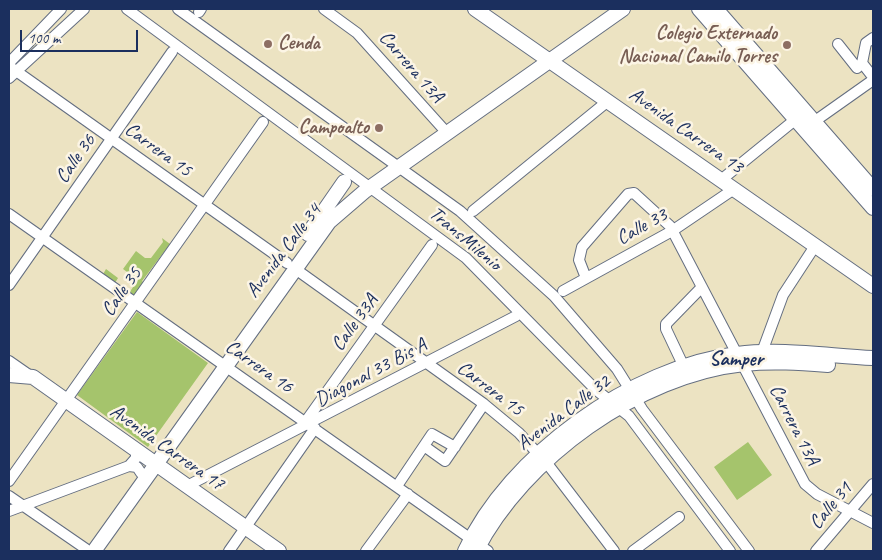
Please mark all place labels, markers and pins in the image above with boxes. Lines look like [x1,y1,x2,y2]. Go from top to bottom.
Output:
place label: Colegio Externado Nacional Camilo Torres [619,22,777,69]
place label: Cenda [278,32,320,56]
marker: Cenda [262,38,274,50]
marker: Colegio Externado Nacional Camilo Torres [781,39,793,51]
place label: Campoalto [299,116,369,140]
marker: Campoalto [373,122,385,134]

